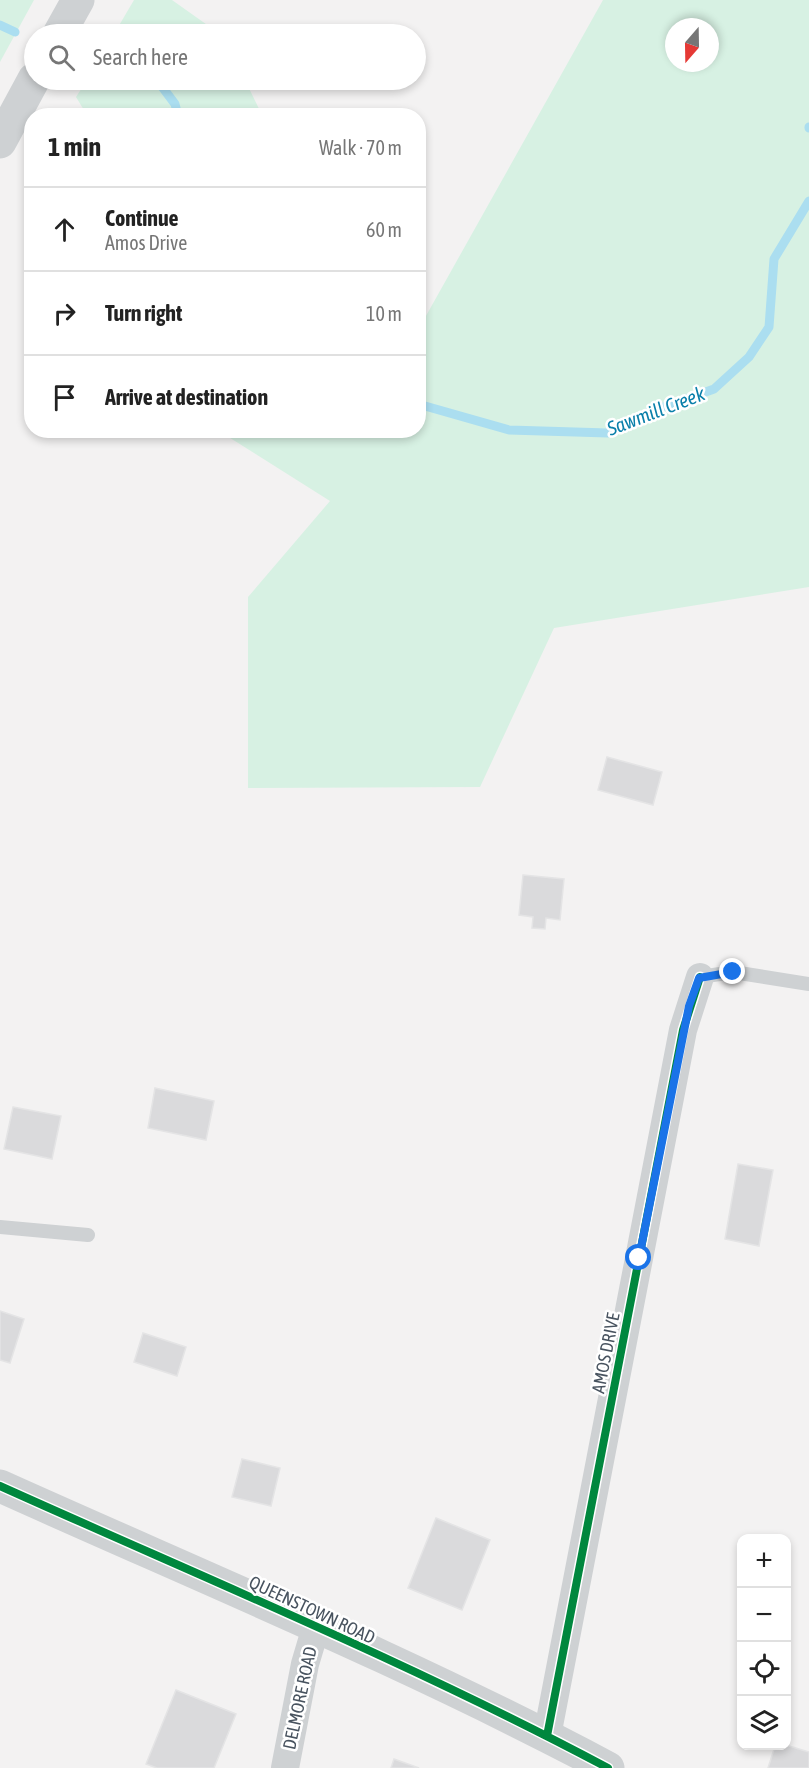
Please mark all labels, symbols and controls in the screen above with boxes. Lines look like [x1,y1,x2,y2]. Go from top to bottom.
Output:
north arrow [665,18,719,72]
search box [24,24,426,90]
icon: search [45,41,78,74]
text: Search here [93,44,188,70]
text: 1 min [48,132,101,162]
text: Walk · 70 m [319,136,402,159]
text: Continue [105,205,179,231]
icon: ahead [48,213,81,246]
text: 60 m [366,218,402,241]
text: Amos Drive [105,231,187,254]
icon: right [48,297,81,330]
text: Turn right [105,300,182,326]
text: 10 m [366,302,402,325]
icon: arrive [48,381,81,414]
water label: Sawmill Creek [603,381,708,440]
text: Arrive at destination [105,384,268,410]
route end [719,958,745,984]
route start [625,1244,651,1270]
street label: AMOS DRIVE [587,1311,624,1395]
map controls [737,1534,791,1750]
button: + [737,1534,791,1588]
street label: QUEENSTOWN ROAD [246,1571,379,1648]
button: − [737,1588,791,1642]
button: locate [737,1642,791,1696]
street label: DELMORE ROAD [278,1645,321,1751]
button: layers [737,1696,791,1750]

